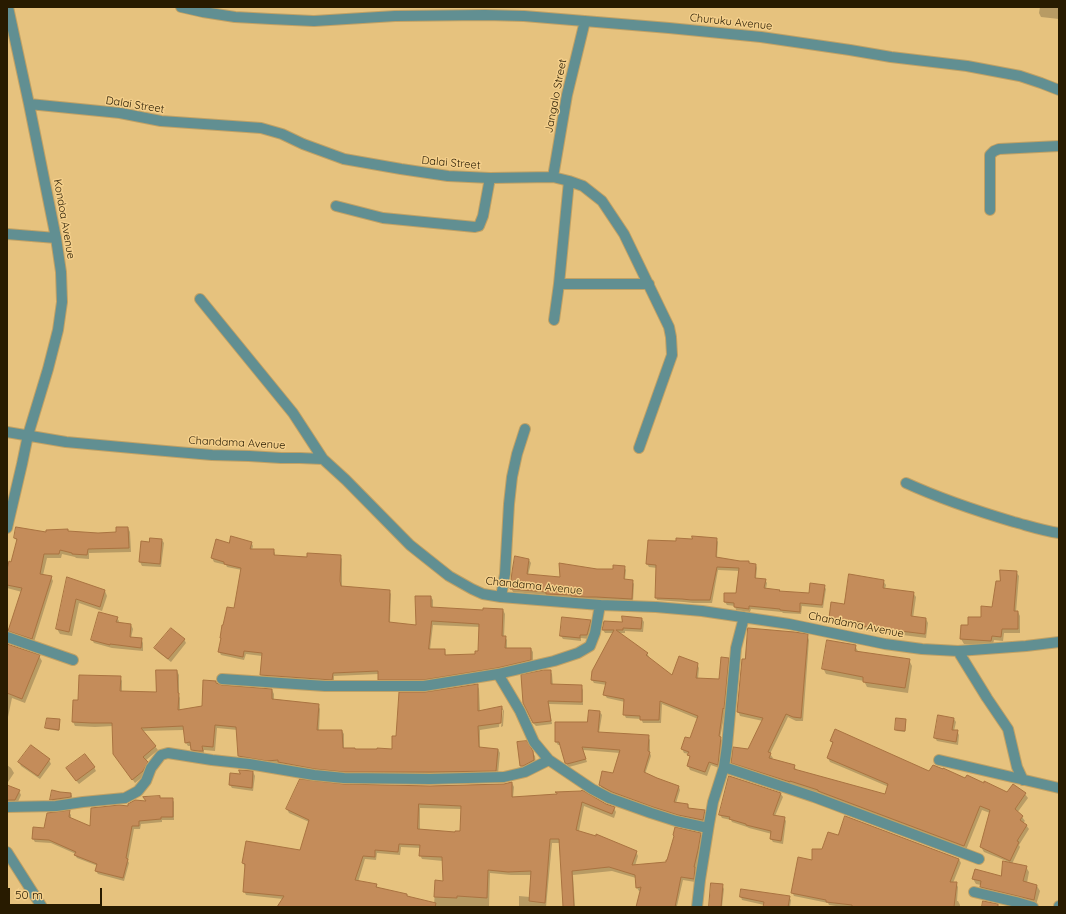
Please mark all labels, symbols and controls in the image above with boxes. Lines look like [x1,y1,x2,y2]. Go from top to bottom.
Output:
street label: Churuku Avenue [689,11,773,33]
street label: Jangalo Street [542,58,570,134]
street label: Dalai Street [105,94,165,116]
street label: Dalai Street [421,154,481,172]
street label: Kondoa Avenue [50,178,78,260]
street label: Chandama Avenue [188,434,286,452]
street label: Chandama Avenue [485,574,583,598]
street label: Chandama Avenue [807,609,905,641]
scale bar [10,880,104,906]
text: 50 m [15,887,43,902]

